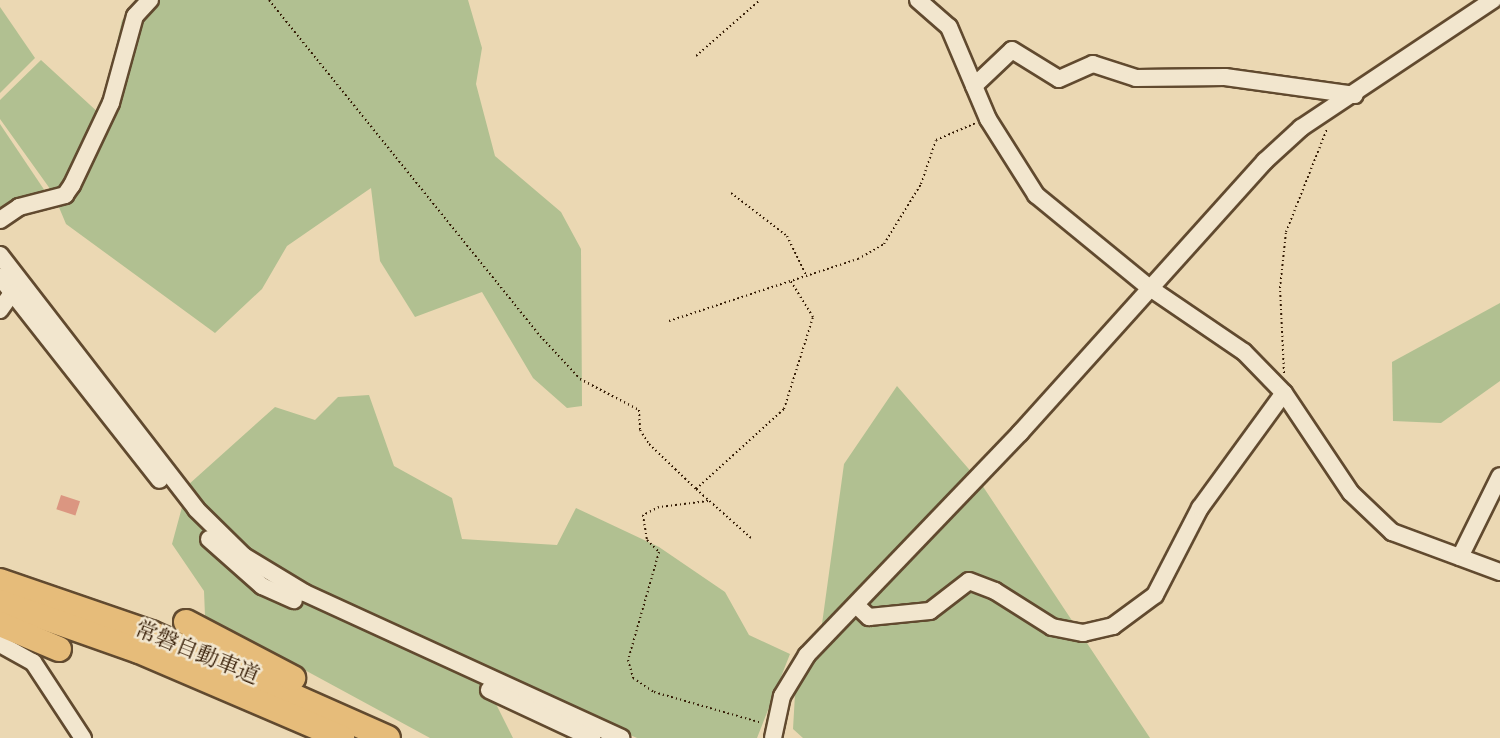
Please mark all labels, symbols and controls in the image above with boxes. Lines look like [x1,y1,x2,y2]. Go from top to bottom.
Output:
street label: 常磐自動車道 [131,616,263,690]

